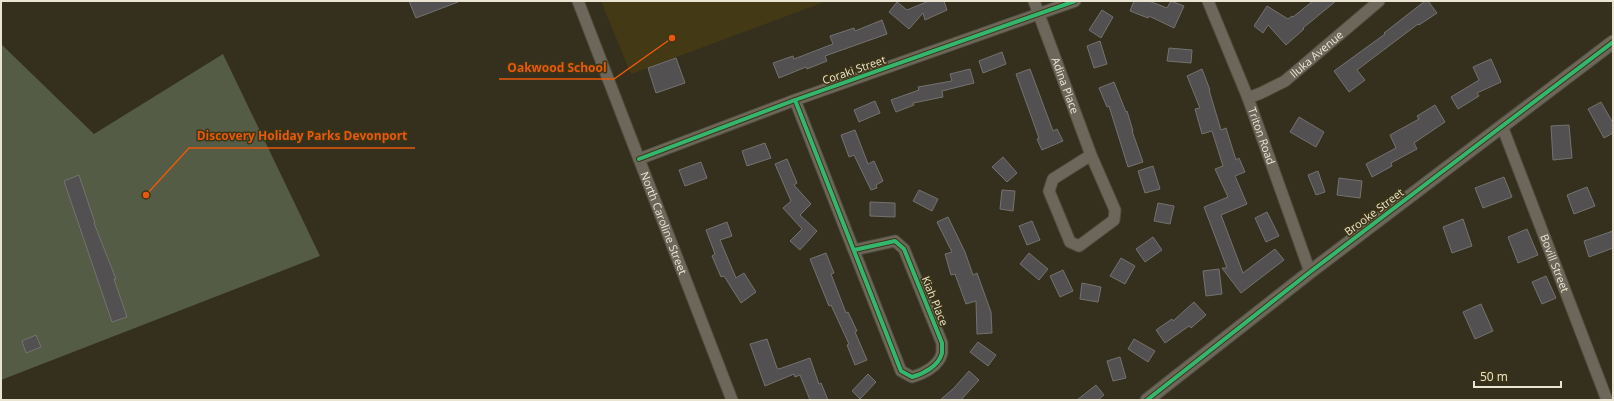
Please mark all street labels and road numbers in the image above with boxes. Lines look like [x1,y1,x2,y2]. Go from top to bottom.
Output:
street label: Iluka Avenue [1286,27,1346,81]
street label: Coraki Street [820,52,888,87]
street label: Adina Place [1048,55,1083,116]
street label: Triton Road [1245,105,1279,166]
street label: North Caroline Street [637,169,691,277]
street label: Brooke Street [1341,184,1406,239]
street label: Bovill Street [1537,232,1573,294]
street label: Kiah Place [919,274,952,328]

